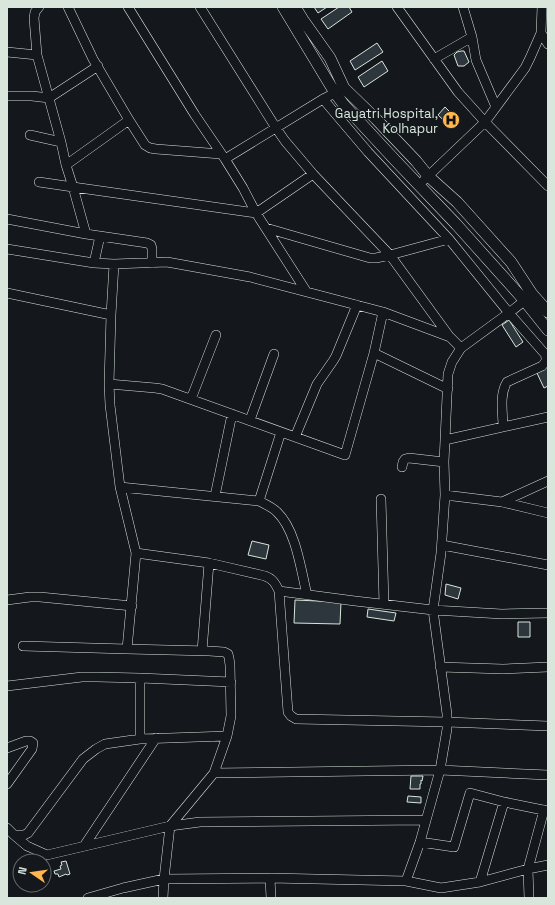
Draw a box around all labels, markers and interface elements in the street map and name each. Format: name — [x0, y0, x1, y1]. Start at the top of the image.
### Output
place label: Gayatri Hospital, Kolhapur — [335, 105, 438, 137]
hospital icon: Gayatri Hospital, Kolhapur — [441, 110, 461, 130]
north arrow — [12, 853, 52, 893]
text: N — [15, 866, 30, 876]

